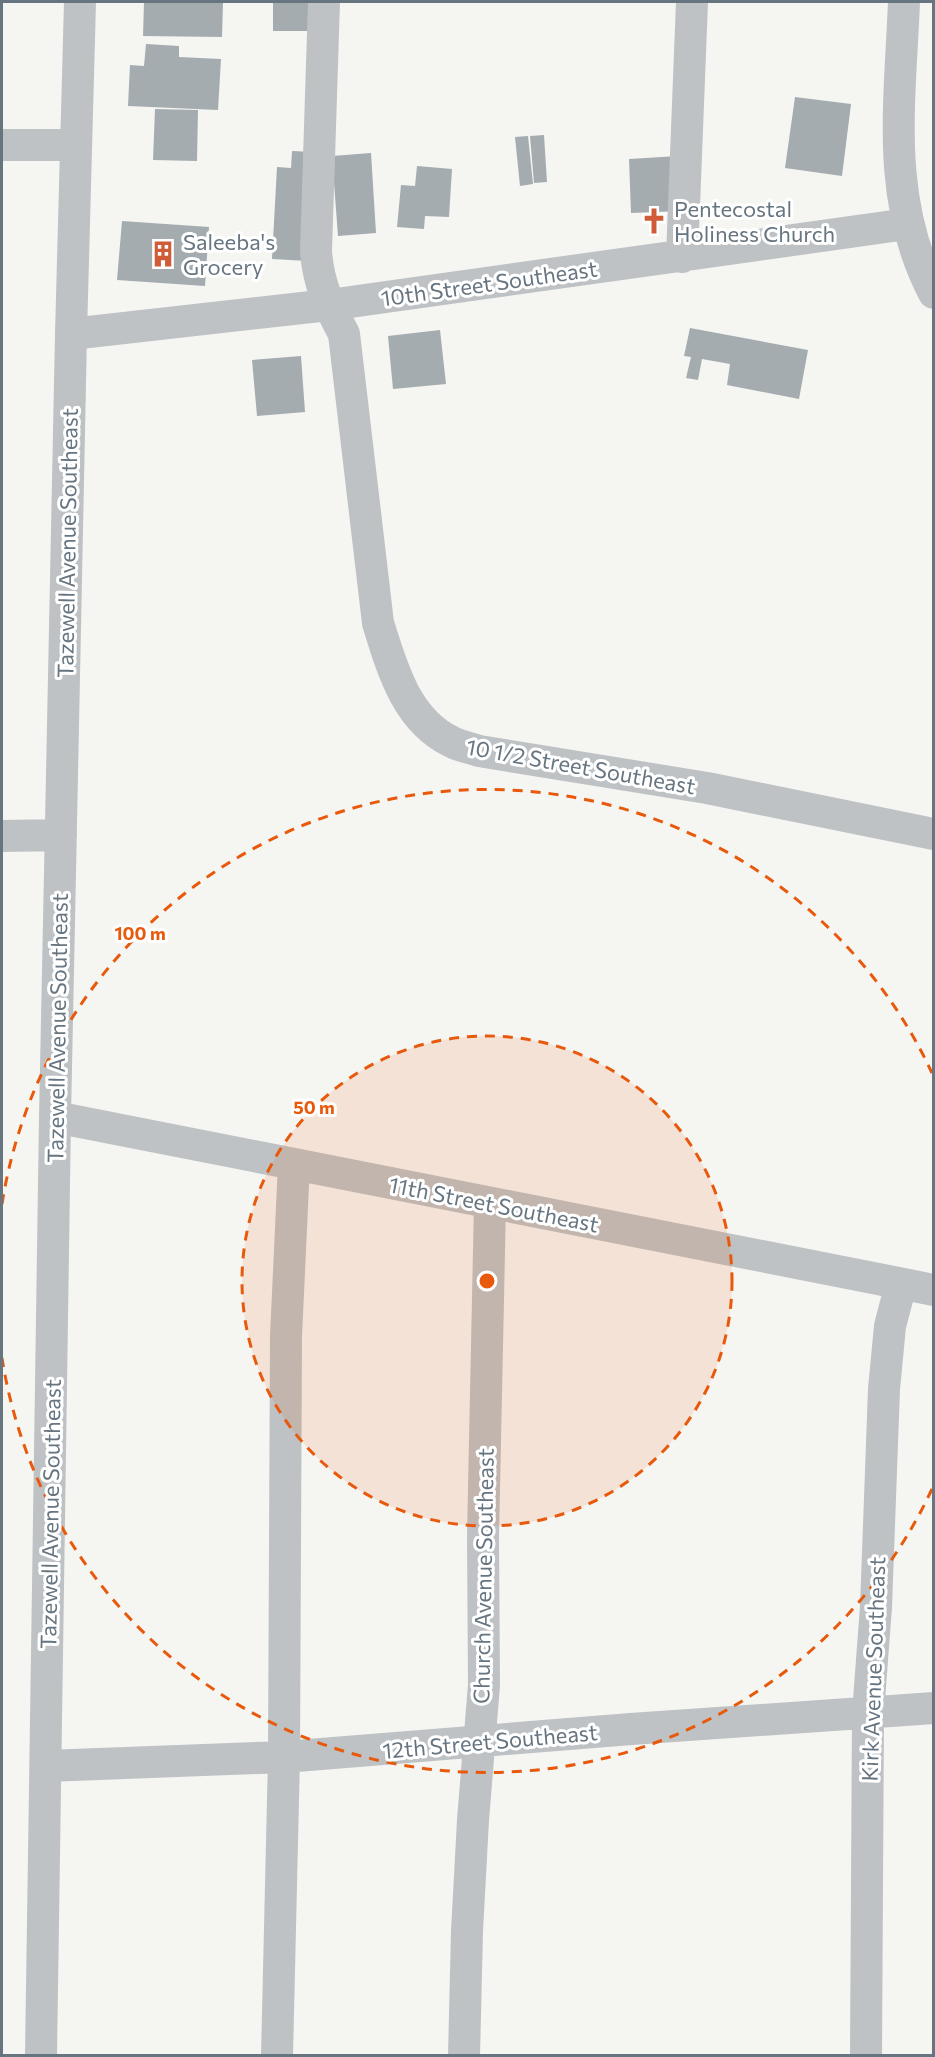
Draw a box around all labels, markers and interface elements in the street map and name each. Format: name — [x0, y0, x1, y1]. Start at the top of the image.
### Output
place label: Pentecostal Holiness Church — [674, 195, 835, 247]
church icon: Pentecostal Holiness Church — [639, 206, 669, 236]
place label: Saleeba's Grocery — [183, 228, 275, 280]
building icon: Saleeba's Grocery — [148, 239, 178, 269]
street label: 10th Street Southeast — [379, 254, 599, 312]
street label: Tazewell Avenue Southeast — [51, 408, 83, 678]
street label: 10 1/2 Street Southeast — [464, 733, 698, 799]
street label: Tazewell Avenue Southeast — [41, 893, 73, 1163]
text: 100 m — [114, 922, 166, 944]
text: 50 m — [293, 1096, 335, 1118]
street label: 11th Street Southeast — [387, 1170, 601, 1238]
centre of rings — [477, 1271, 497, 1291]
street label: Tazewell Avenue Southeast — [34, 1379, 66, 1649]
street label: Church Avenue Southeast — [467, 1448, 499, 1704]
street label: Kirk Avenue Southeast — [856, 1556, 890, 1782]
street label: 12th Street Southeast — [381, 1718, 599, 1764]

